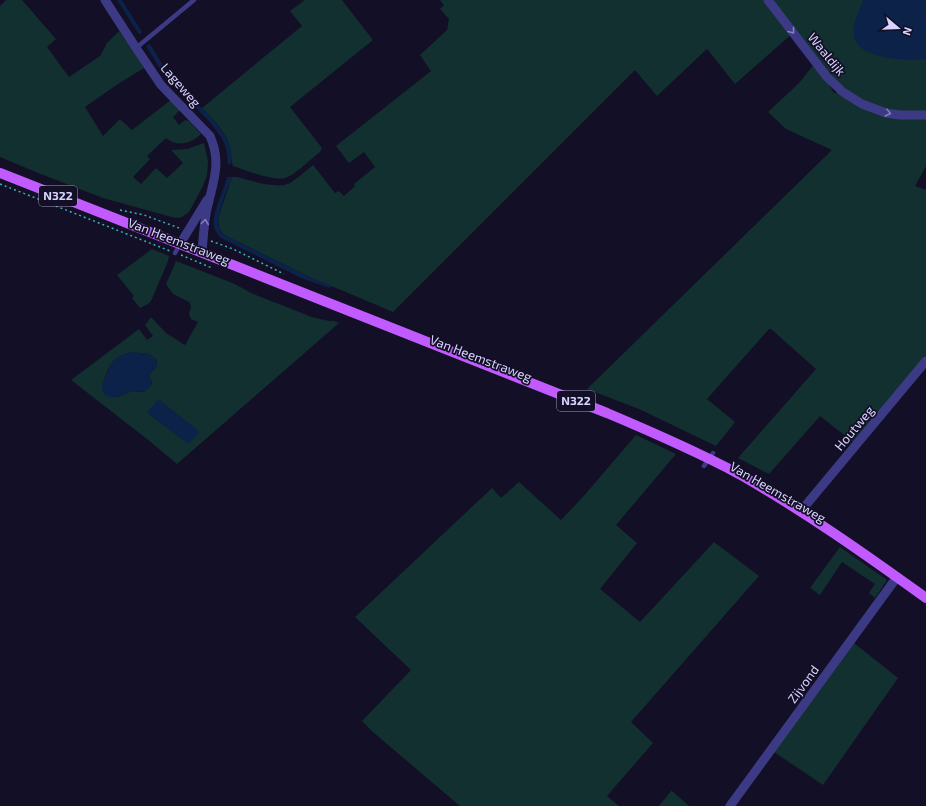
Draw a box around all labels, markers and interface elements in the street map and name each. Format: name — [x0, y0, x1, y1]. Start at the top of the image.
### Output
north arrow — [878, 8, 918, 48]
one-way arrow — [787, 26, 794, 33]
text: N — [900, 26, 915, 37]
street label: Waaldijk — [805, 29, 849, 79]
street label: Lageweg — [158, 60, 204, 110]
one-way arrow — [885, 108, 891, 116]
road number: N322 — [39, 186, 77, 206]
street label: Van Heemstraweg — [126, 214, 232, 268]
one-way arrow — [200, 219, 209, 225]
street label: Van Heemstraweg — [428, 331, 534, 385]
road number: N322 — [557, 391, 595, 411]
street label: Houtweg — [831, 402, 877, 454]
street label: Van Heemstraweg — [727, 458, 829, 526]
street label: Zijvond — [784, 662, 822, 706]

